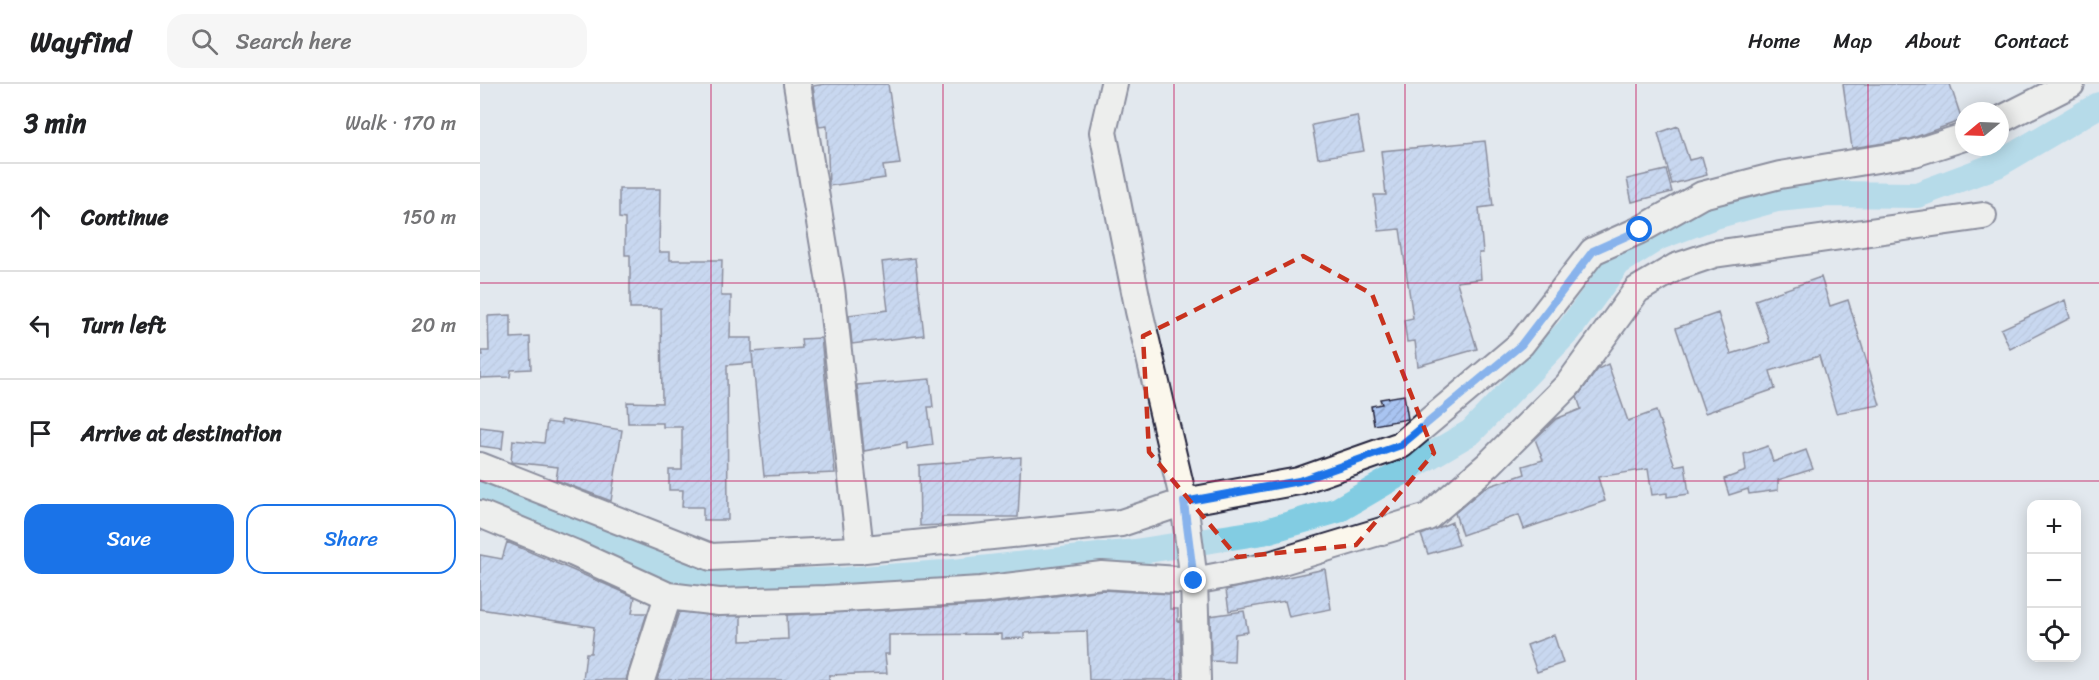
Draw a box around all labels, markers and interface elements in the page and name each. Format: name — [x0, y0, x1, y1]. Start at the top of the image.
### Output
search box — [167, 14, 587, 68]
text: Wayfind — [30, 17, 131, 66]
text: Search here — [236, 22, 352, 61]
text: Home — [1748, 22, 1800, 60]
text: Map — [1833, 22, 1872, 60]
text: About — [1905, 22, 1962, 60]
text: Contact — [1995, 22, 2069, 60]
icon: search — [188, 25, 221, 58]
text: 3 min — [24, 100, 86, 146]
north arrow — [1955, 102, 2009, 156]
text: Walk · 170 m — [345, 106, 456, 141]
text: Continue — [81, 198, 169, 237]
text: 150 m — [402, 200, 456, 235]
icon: ahead — [24, 201, 57, 234]
route start — [1626, 216, 1652, 242]
text: Turn left — [81, 306, 166, 345]
text: 20 m — [411, 308, 456, 343]
icon: left — [24, 309, 57, 342]
text: Arrive at destination — [81, 414, 282, 453]
icon: arrive — [24, 417, 57, 450]
map controls — [2027, 500, 2081, 662]
button: + — [2027, 500, 2081, 554]
button: Save — [24, 504, 234, 574]
button: Share — [246, 504, 456, 574]
button: − — [2027, 554, 2081, 608]
route end — [1180, 567, 1206, 593]
button: locate — [2027, 608, 2081, 662]

